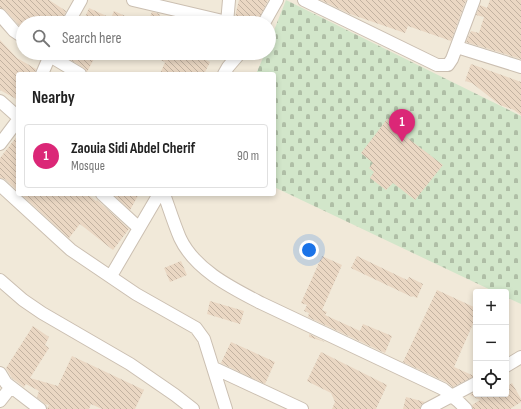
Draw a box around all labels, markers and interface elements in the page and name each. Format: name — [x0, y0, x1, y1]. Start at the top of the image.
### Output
search box — [16, 16, 276, 60]
icon: search — [30, 27, 52, 49]
text: Search here — [62, 29, 122, 48]
text: Nearby — [32, 88, 75, 108]
pin: 1 — [389, 109, 415, 142]
text: Zaouia Sidi Abdel Cherif — [71, 139, 195, 158]
text: 1 — [43, 148, 49, 164]
text: 90 m — [237, 148, 259, 164]
text: Mosque — [71, 158, 105, 174]
your location — [299, 240, 319, 260]
map controls — [473, 289, 509, 397]
button: + — [473, 289, 509, 325]
button: − — [473, 325, 509, 361]
button: locate — [473, 361, 509, 397]

